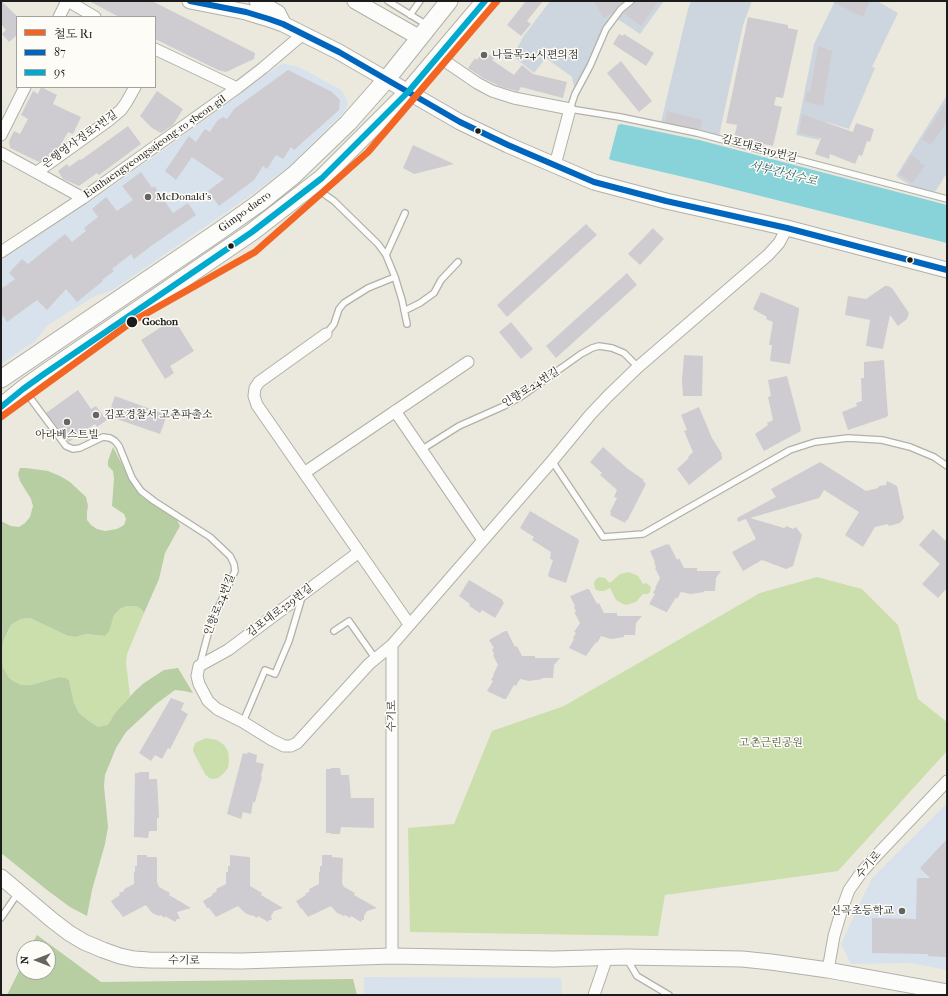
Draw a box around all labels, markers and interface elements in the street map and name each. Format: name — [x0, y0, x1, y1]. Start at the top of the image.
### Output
legend — [16, 16, 156, 88]
text: 철도 R1 — [54, 27, 93, 41]
text: 87 — [54, 45, 66, 59]
place label: 나들목24시편의점 — [492, 48, 579, 62]
marker: 나들목24시편의점 — [479, 50, 489, 60]
text: 95 — [54, 65, 65, 79]
street label: Eunhaengyeongsajeong-ro 5beon-gil — [81, 93, 229, 201]
street label: 은행영사정로5번길 — [40, 108, 120, 172]
unlabelled marker — [473, 126, 483, 136]
street label: 김포대로319번길 — [720, 133, 798, 165]
water label: 서부간선수로 — [748, 159, 818, 189]
street label: Gimpo-daero — [216, 189, 274, 235]
place label: McDonald's — [156, 190, 211, 204]
marker: McDonald's — [143, 192, 153, 202]
unlabelled marker — [226, 241, 236, 251]
unlabelled marker — [905, 255, 915, 265]
marker: Gochon — [125, 315, 139, 329]
place label: Gochon — [142, 315, 178, 329]
street label: 인향로24번길 — [500, 365, 562, 411]
place label: 김포경찰서 고촌파출소 — [104, 408, 213, 422]
marker: 김포경찰서 고촌파출소 — [91, 410, 101, 420]
marker: 아라베스트빌 — [62, 417, 72, 427]
place label: 아라베스트빌 — [35, 428, 99, 442]
street label: 인향로24번길 — [202, 572, 238, 638]
street label: 김포대로329번길 — [244, 582, 316, 640]
street label: 수기로 — [385, 700, 399, 732]
park label: 고촌근린공원 — [739, 736, 803, 750]
street label: 수기로 — [854, 849, 884, 881]
place label: 신곡초등학교 — [830, 904, 894, 918]
marker: 신곡초등학교 — [897, 906, 907, 916]
north arrow — [16, 940, 56, 980]
street label: 수기로 — [168, 954, 200, 968]
text: N — [18, 956, 31, 964]

